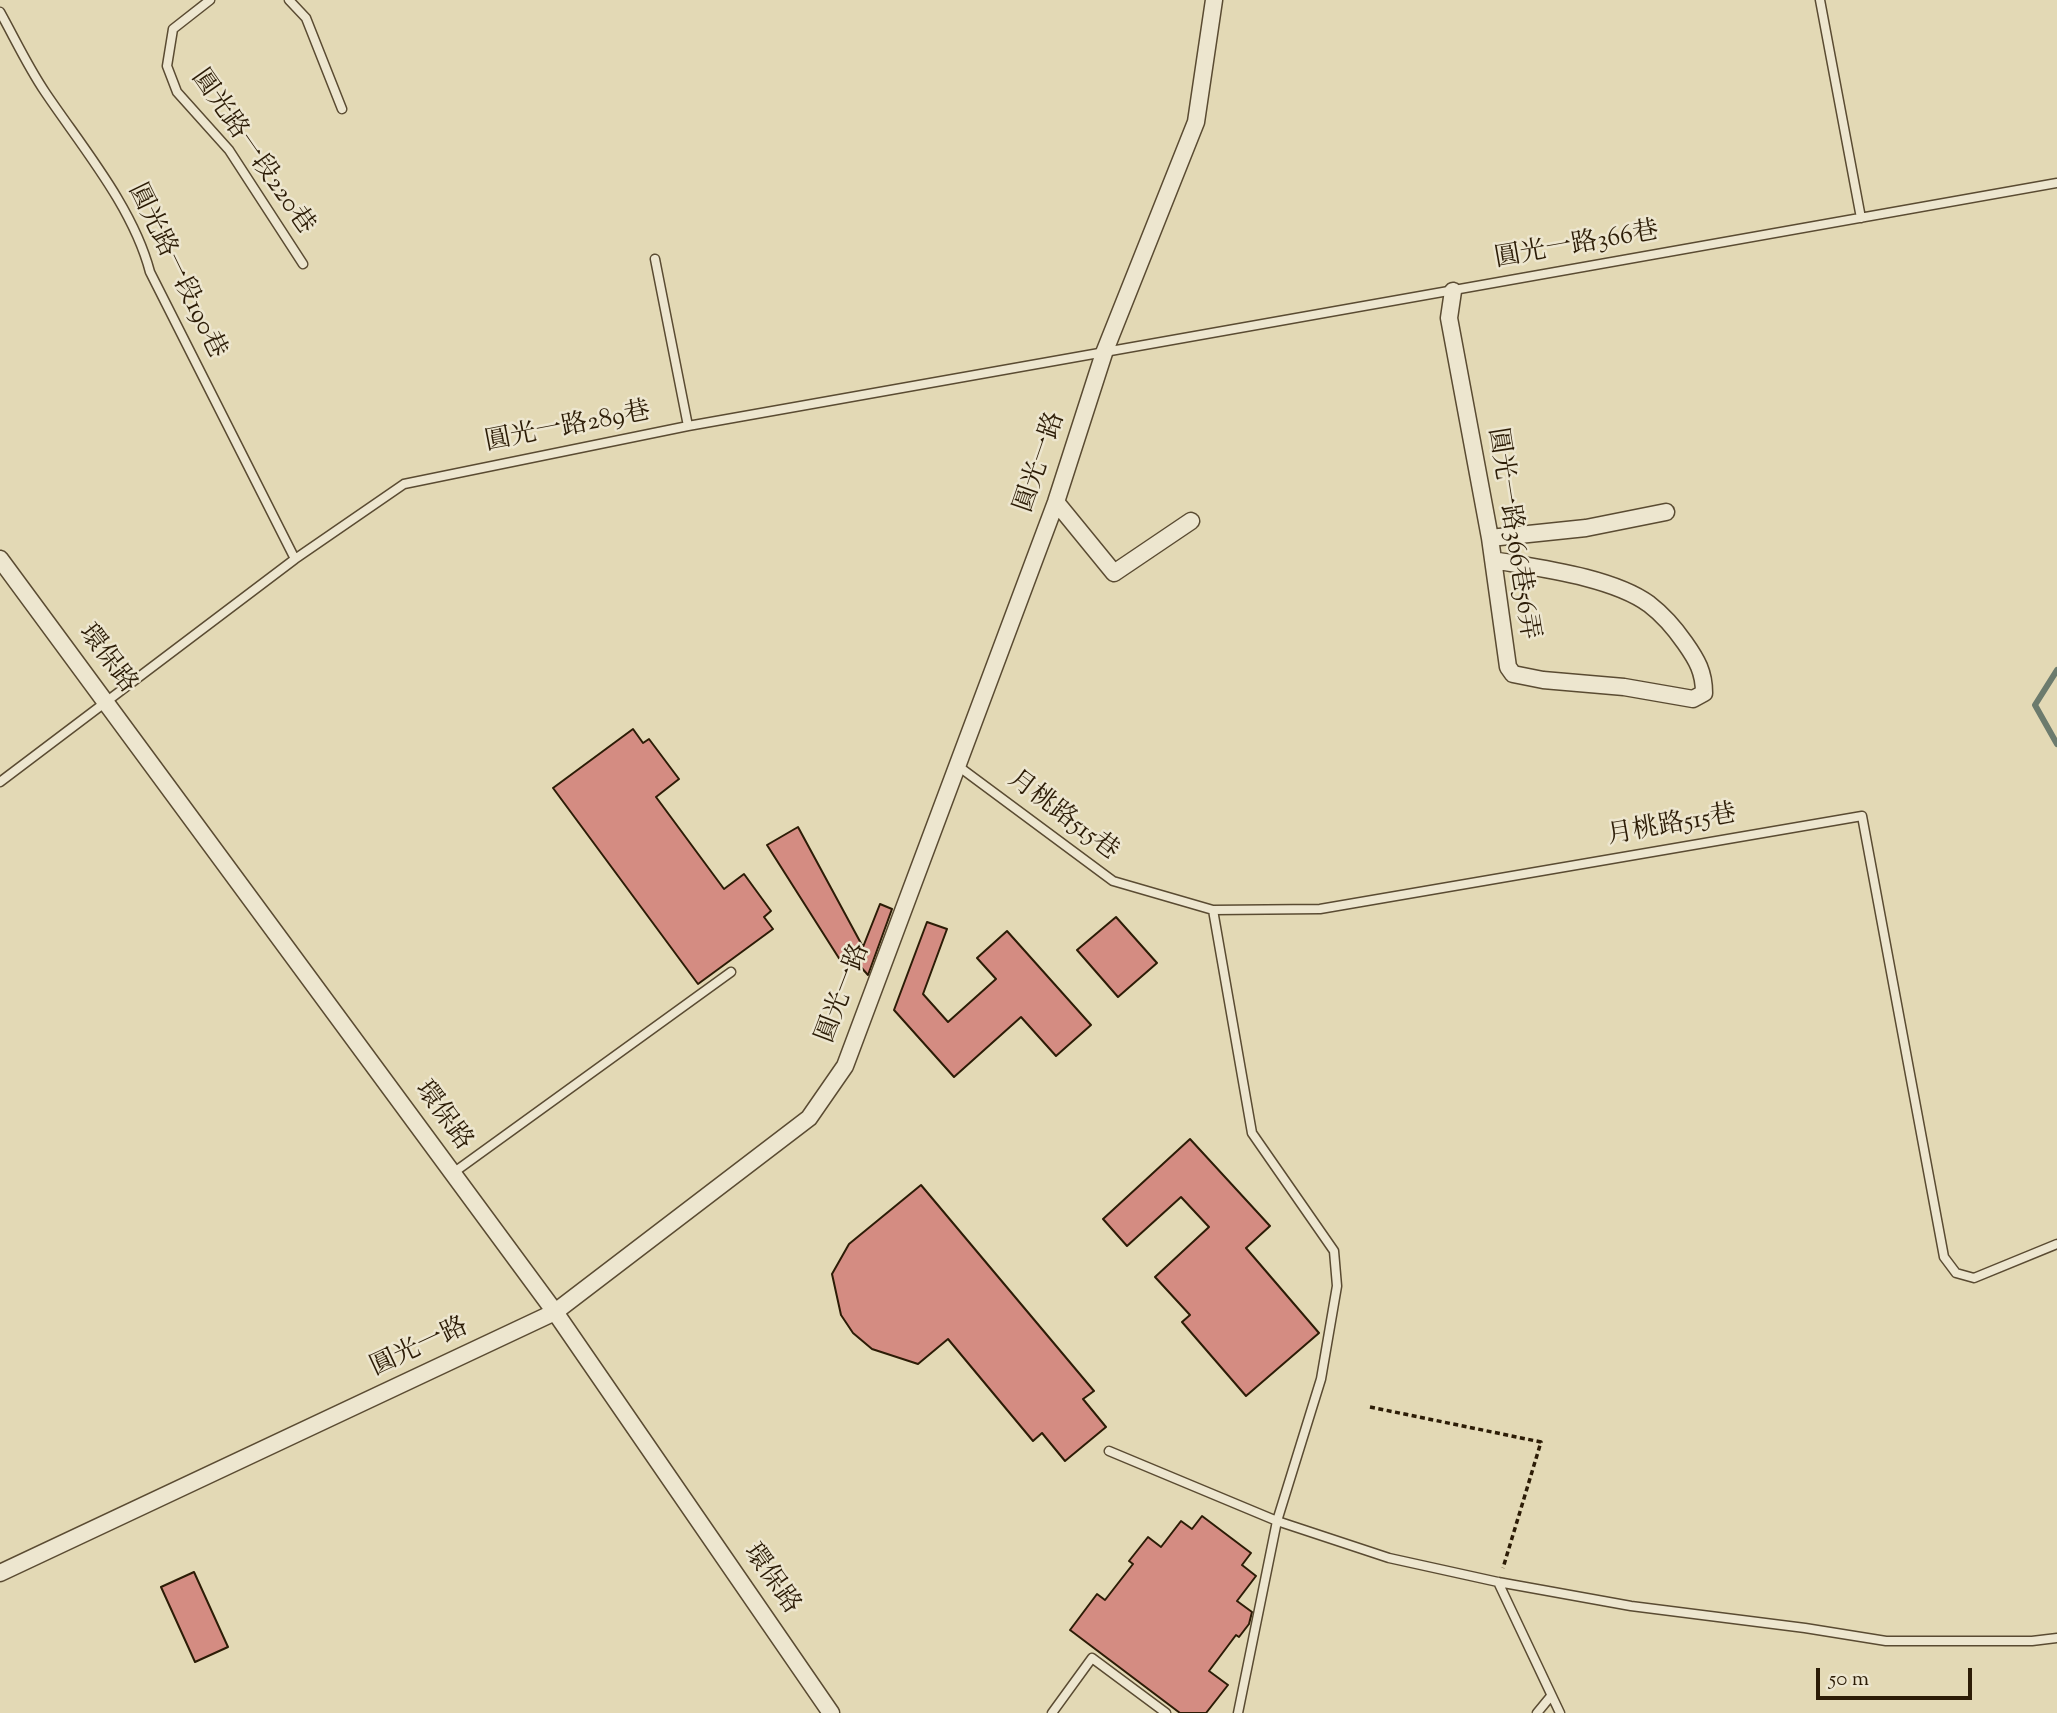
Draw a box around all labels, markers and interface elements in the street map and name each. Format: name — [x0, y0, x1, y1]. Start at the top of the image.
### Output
street label: 圓光路一段220巷 — [183, 65, 319, 241]
street label: 圓光路一段190巷 — [119, 179, 231, 365]
street label: 圓光一路366巷 — [1492, 217, 1662, 277]
street label: 圓光一路289巷 — [483, 398, 653, 460]
street label: 圓光一路 — [1010, 409, 1074, 517]
street label: 圓光一路366巷56弄 — [1479, 426, 1543, 642]
street label: 環保路 — [70, 619, 142, 701]
street label: 月桃路515巷 — [1000, 765, 1124, 869]
street label: 月桃路515巷 — [1605, 800, 1739, 854]
street label: 圓光一路 — [812, 940, 878, 1048]
street label: 環保路 — [406, 1076, 478, 1158]
street label: 圓光一路 — [366, 1313, 474, 1385]
street label: 環保路 — [735, 1539, 805, 1621]
scale bar — [1819, 1654, 1975, 1698]
text: 50 m — [1829, 1665, 1869, 1695]

